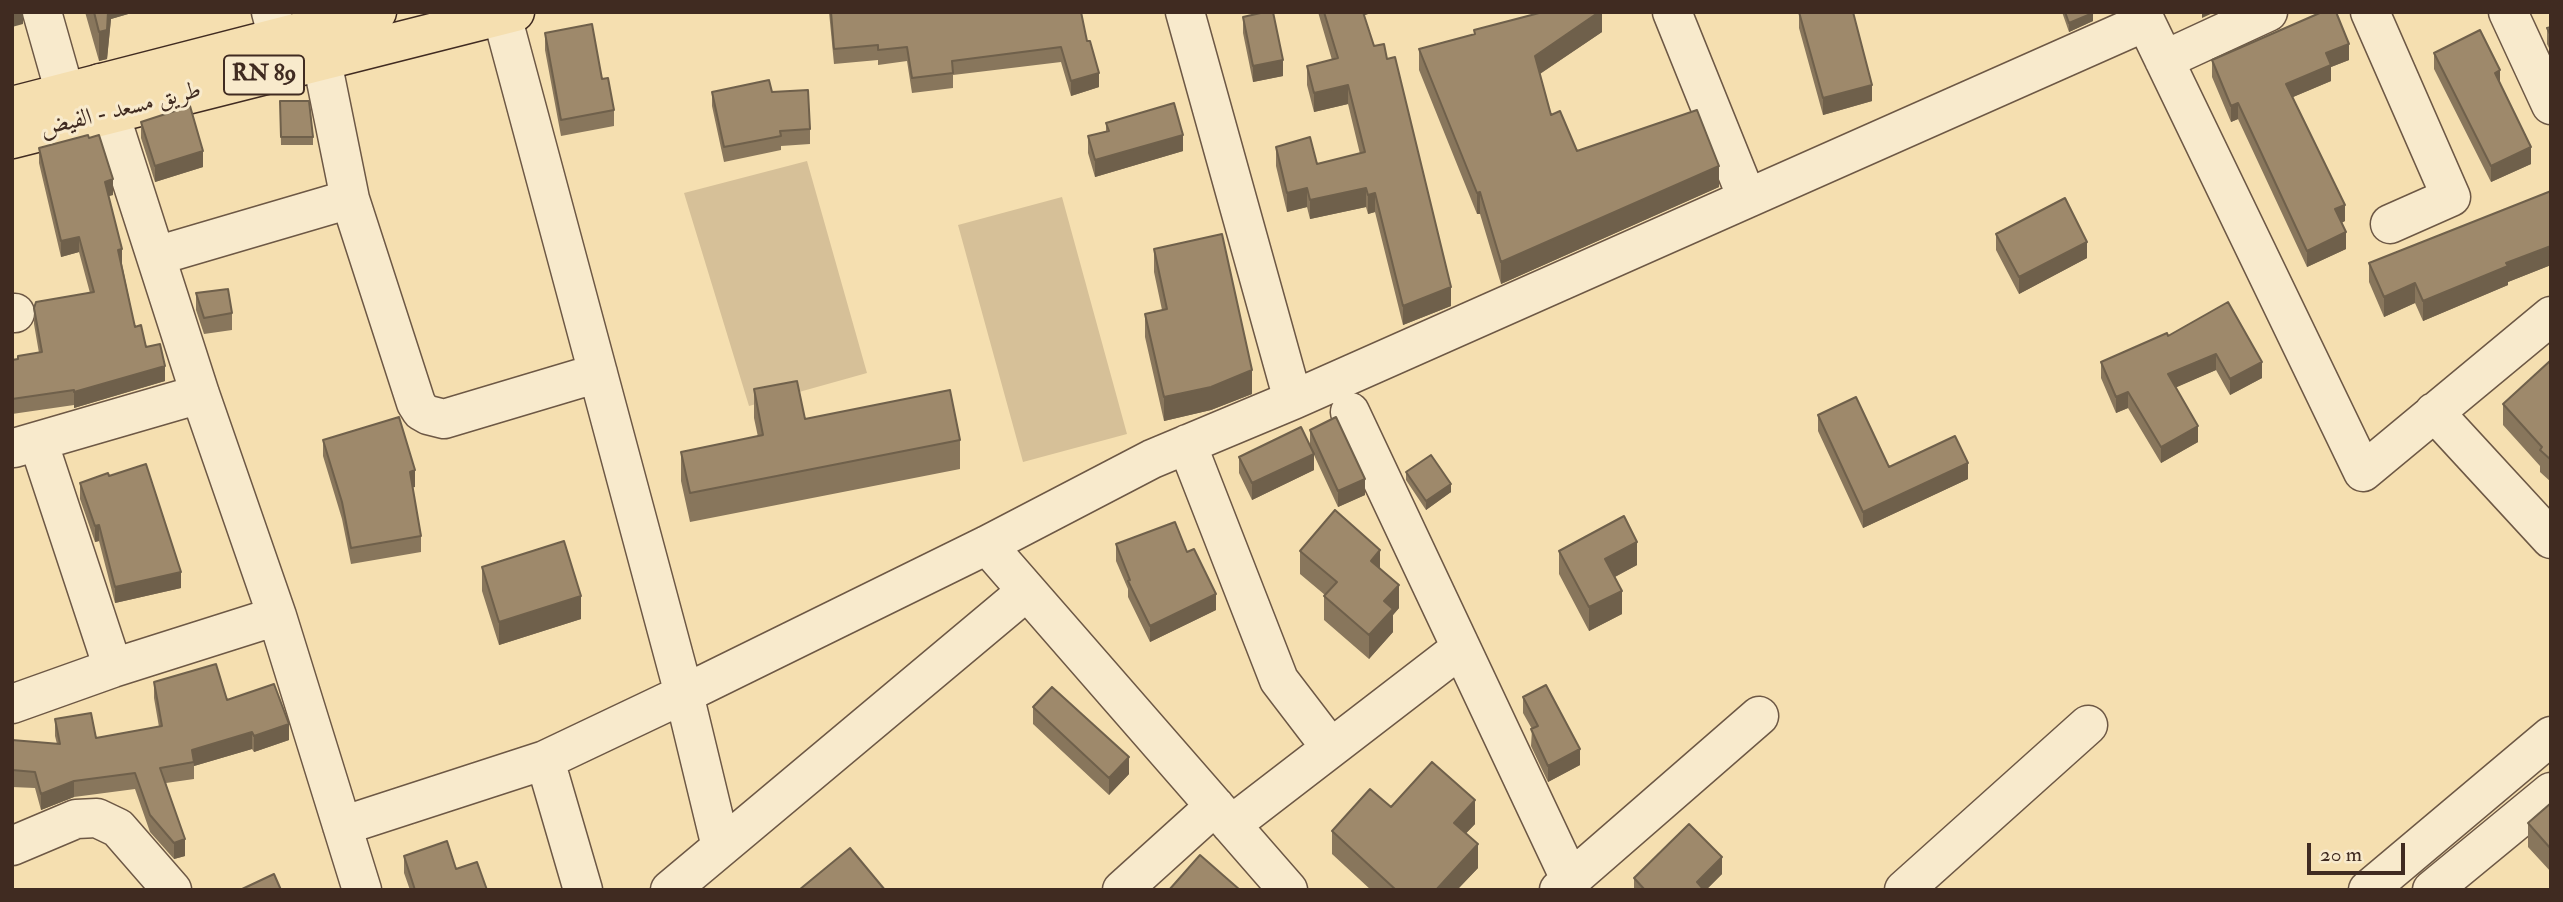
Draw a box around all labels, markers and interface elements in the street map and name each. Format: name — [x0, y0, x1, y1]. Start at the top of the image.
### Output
road number: RN 89 — [224, 55, 304, 94]
street label: طريق مسعد - الفيض — [37, 77, 205, 145]
scale bar — [2311, 828, 2409, 872]
text: 20 m — [2320, 841, 2362, 868]

